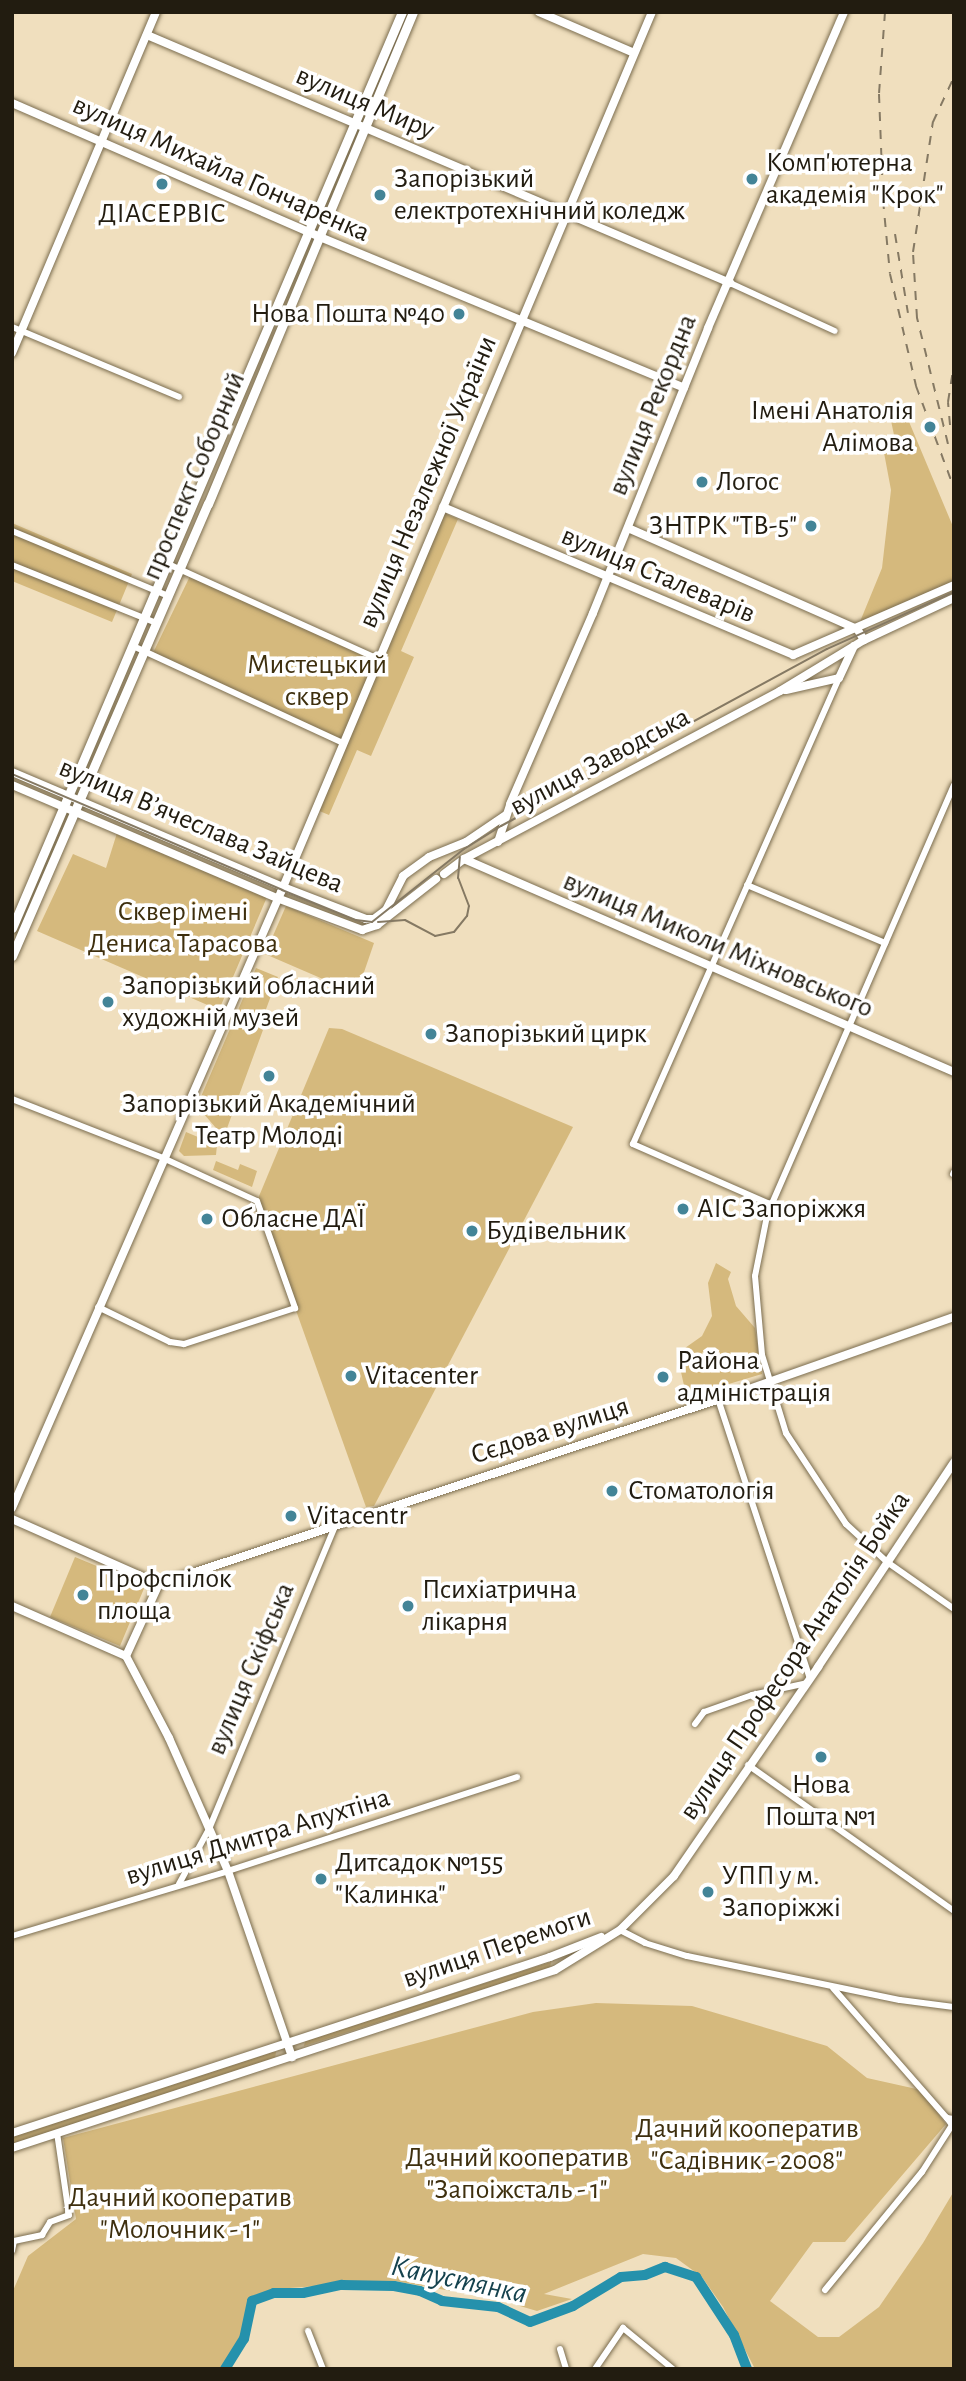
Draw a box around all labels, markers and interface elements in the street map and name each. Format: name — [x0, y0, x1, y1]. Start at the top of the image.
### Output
street label: вулиця Миру — [291, 59, 439, 147]
street label: вулиця Михайла Гончаренка — [67, 88, 375, 250]
place label: Комп'ютерна академія "Крок" — [766, 146, 944, 212]
place label: Запорізький електротехнічний коледж — [394, 162, 685, 228]
marker: Комп'ютерна академія "Крок" — [744, 171, 760, 187]
marker: ДІАСЕРВІС — [152, 174, 172, 194]
marker: Запорізький електротехнічний коледж — [372, 187, 388, 203]
place label: ДІАСЕРВІС — [98, 197, 226, 231]
place label: Нова Пошта №40 — [251, 297, 445, 331]
marker: Нова Пошта №40 — [451, 306, 467, 322]
street label: вулиця Рекордна — [601, 310, 705, 500]
street label: вулиця Незалежної України — [351, 331, 505, 633]
street label: проспект Соборний — [135, 367, 253, 585]
place label: Імені Анатолія Алімова — [751, 394, 914, 460]
marker: Імені Анатолія Алімова — [920, 417, 940, 437]
place label: Логос — [716, 465, 779, 499]
marker: Логос — [694, 474, 710, 490]
place label: ЗНТРК "ТВ-5" — [649, 509, 797, 543]
marker: ЗНТРК "ТВ-5" — [803, 518, 819, 534]
street label: вулиця Сталеварів — [556, 519, 760, 631]
park label: Мистецький сквер — [247, 648, 387, 714]
street label: вулиця Заводська — [504, 700, 696, 824]
street label: вулиця Вʼячеслава Зайцева — [54, 751, 348, 901]
street label: вулиця Миколи Міхновського — [558, 864, 878, 1026]
park label: Сквер імені Дениса Тарасова — [88, 895, 278, 961]
place label: Запорізький обласний художній музей — [122, 969, 375, 1035]
marker: Запорізький обласний художній музей — [100, 994, 116, 1010]
place label: Запорізький цирк — [445, 1017, 647, 1051]
marker: Запорізький цирк — [423, 1026, 439, 1042]
marker: Запорізький Академічний Театр Молоді — [261, 1068, 277, 1084]
place label: Запорізький Академічний Театр Молоді — [122, 1087, 416, 1153]
place label: АІС Запоріжжя — [697, 1192, 866, 1226]
marker: АІС Запоріжжя — [675, 1201, 691, 1217]
place label: Обласне ДАЇ — [221, 1202, 365, 1236]
marker: Обласне ДАЇ — [199, 1211, 215, 1227]
place label: Будівельник — [486, 1214, 626, 1248]
marker: Будівельник — [464, 1223, 480, 1239]
place label: Района адміністрація — [677, 1344, 831, 1410]
place label: Vitacenter — [365, 1359, 478, 1393]
marker: Vitacenter — [343, 1368, 359, 1384]
marker: Района адміністрація — [655, 1369, 671, 1385]
street label: Сєдова вулиця — [467, 1390, 633, 1472]
place label: Стоматологія — [628, 1474, 775, 1508]
marker: Стоматологія — [602, 1481, 622, 1501]
street label: вулиця Професора Анатолія Бойка — [672, 1485, 918, 1827]
place label: Vitacentr — [307, 1499, 408, 1533]
marker: Vitacentr — [281, 1506, 301, 1526]
place label: Профспілок площа — [97, 1562, 232, 1628]
place label: Психіатрична лікарня — [422, 1573, 577, 1639]
street label: вулиця Скіфська — [200, 1578, 302, 1760]
marker: Профспілок площа — [75, 1587, 91, 1603]
marker: Психіатрична лікарня — [400, 1598, 416, 1614]
marker: Нова Пошта №1 — [813, 1749, 829, 1765]
place label: Нова Пошта №1 — [765, 1768, 877, 1834]
street label: вулиця Дмитра Апухтіна — [122, 1781, 394, 1893]
place label: Дитсадок №155 "Калинка" — [335, 1846, 503, 1912]
place label: УПП у м. Запоріжжі — [722, 1859, 841, 1925]
marker: Дитсадок №155 "Калинка" — [313, 1871, 329, 1887]
marker: УПП у м. Запоріжжі — [700, 1884, 716, 1900]
street label: вулиця Перемоги — [398, 1900, 596, 1996]
park label: Дачний кооператив "Садівник - 2008" — [635, 2112, 859, 2178]
park label: Дачний кооператив "Запоіжсталь - 1" — [405, 2141, 629, 2207]
park label: Дачний кооператив "Молочник - 1" — [68, 2181, 292, 2247]
water label: Капустянка — [388, 2248, 530, 2312]

